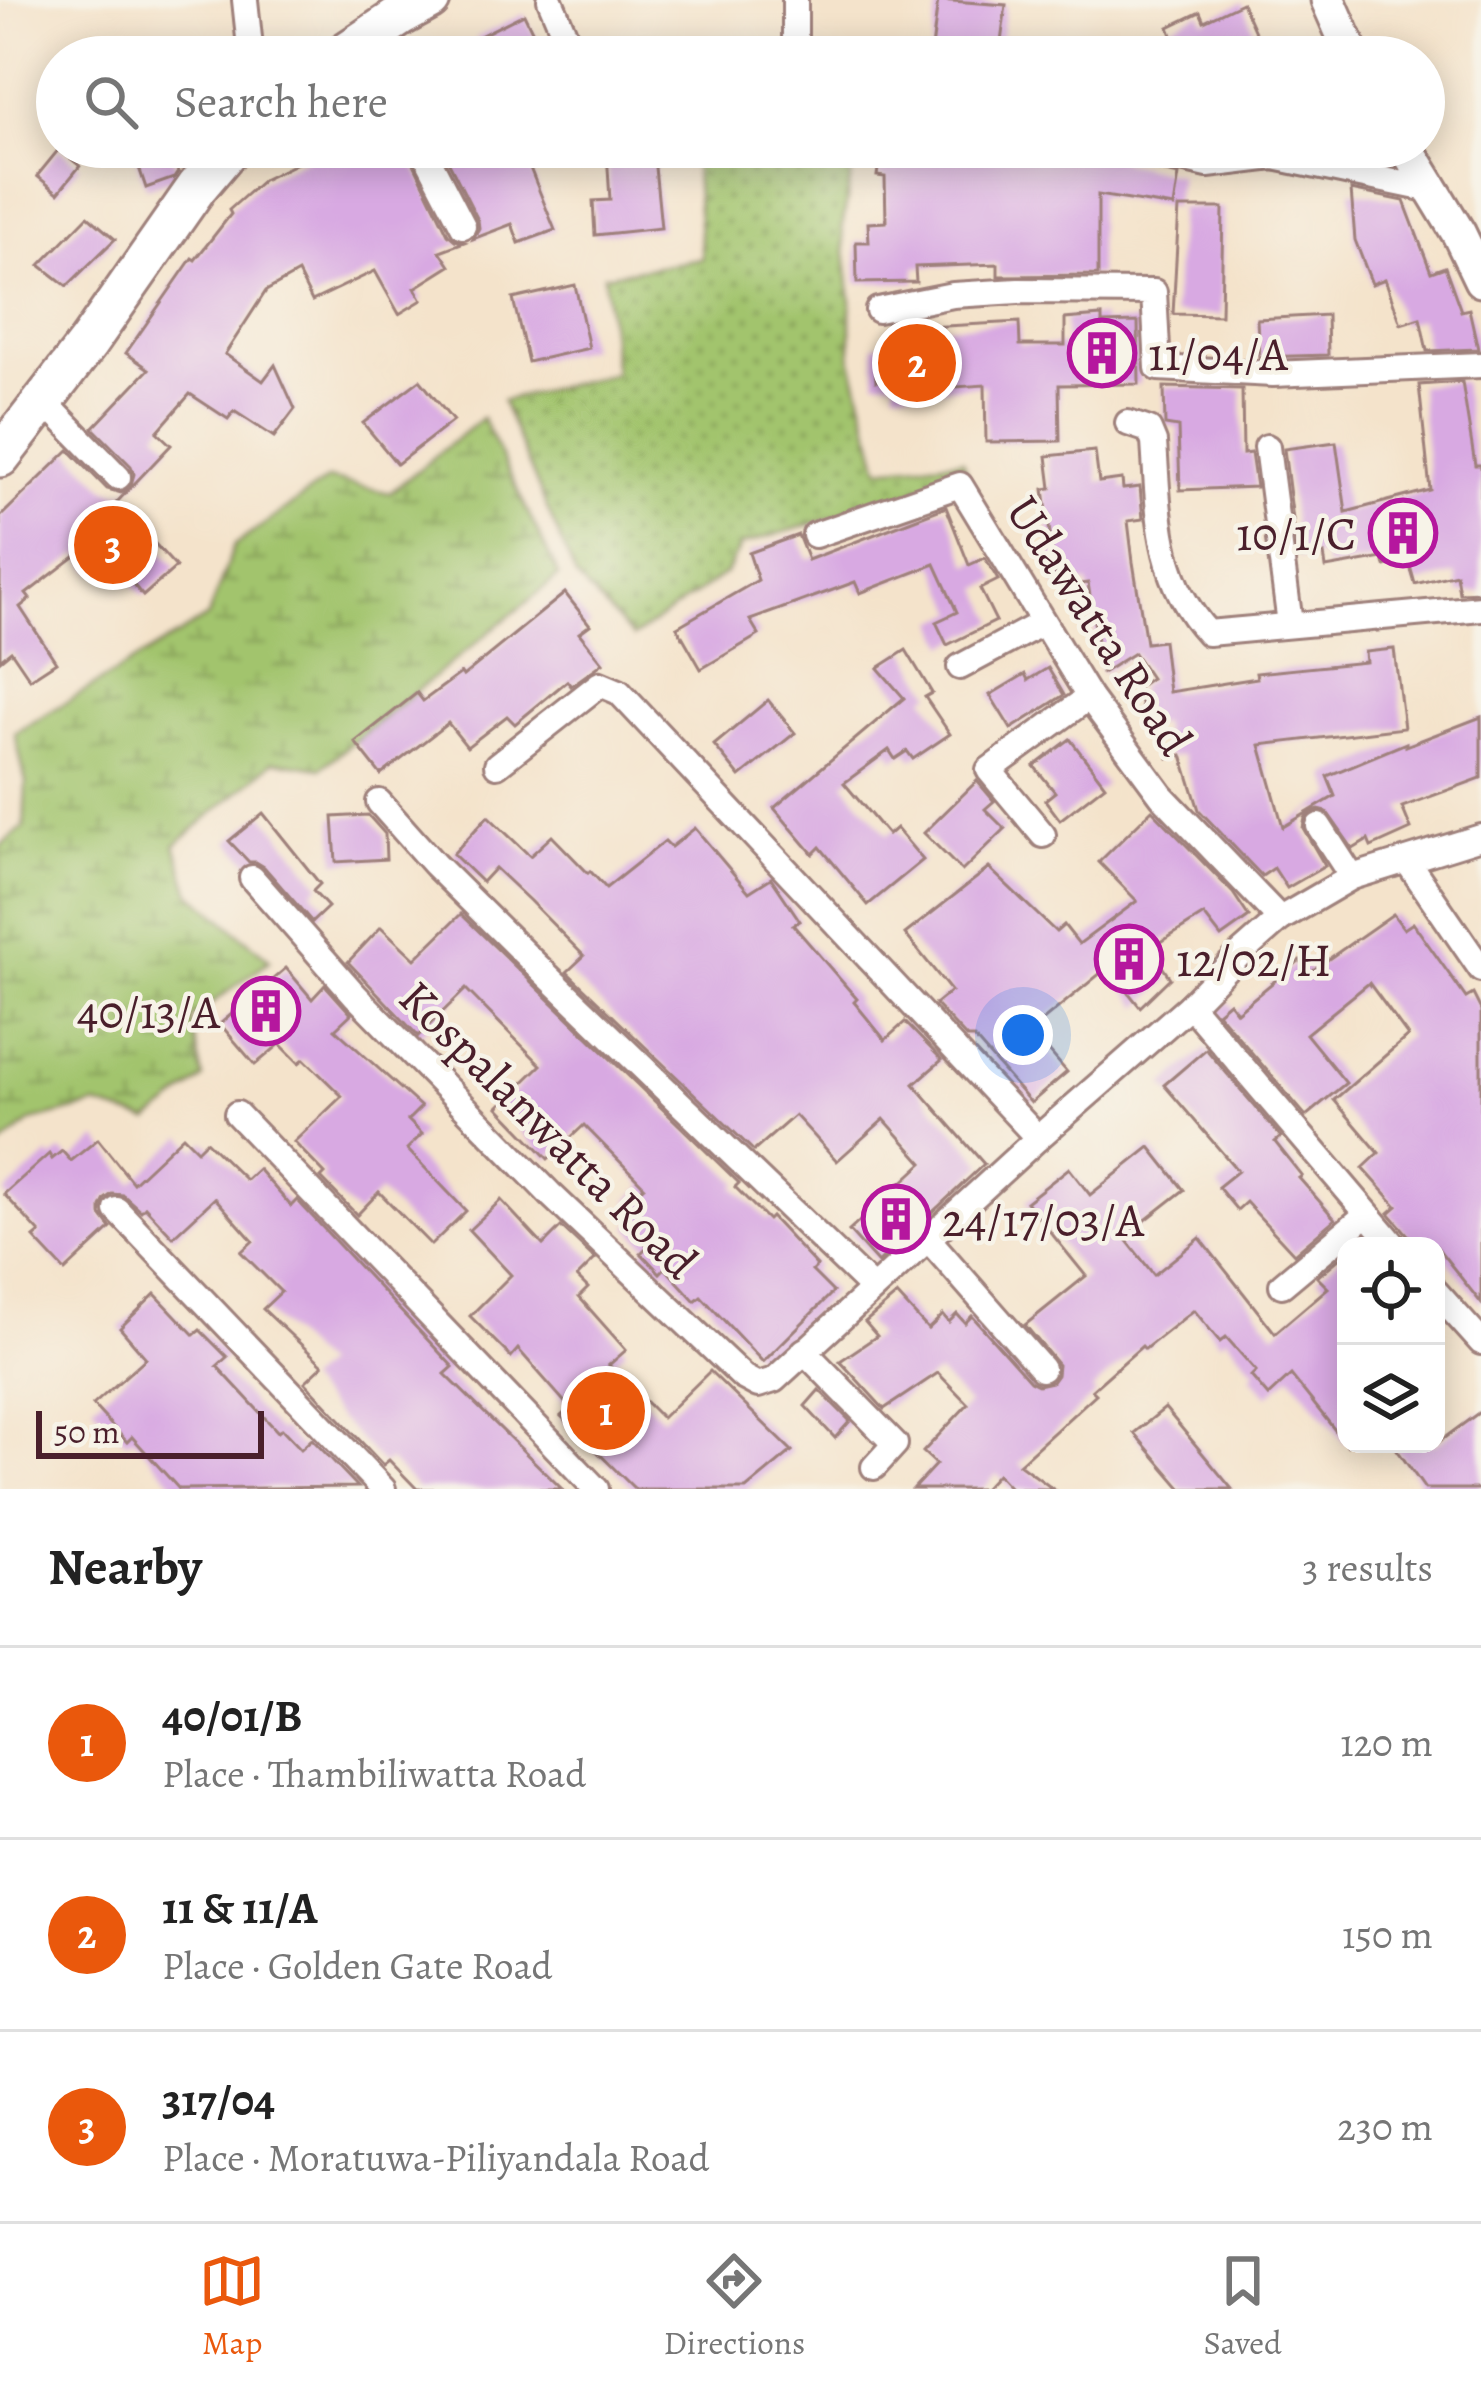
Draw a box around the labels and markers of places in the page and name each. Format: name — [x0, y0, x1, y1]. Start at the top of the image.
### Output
pin: 2 — [878, 318, 956, 408]
building icon: 11/04/A — [1067, 318, 1137, 388]
place label: 11/04/A — [1148, 321, 1289, 387]
building icon: 10/1/C — [1368, 498, 1438, 568]
pin: 3 — [74, 500, 152, 590]
place label: 10/1/C — [1236, 501, 1356, 567]
building icon: 12/02/H — [1094, 924, 1164, 994]
place label: 12/02/H — [1176, 927, 1331, 993]
building icon: 40/13/A — [231, 976, 301, 1046]
place label: 40/13/A — [77, 979, 221, 1045]
building icon: 24/17/03/A — [861, 1184, 931, 1254]
place label: 24/17/03/A — [942, 1187, 1145, 1253]
pin: 1 — [567, 1366, 645, 1456]

